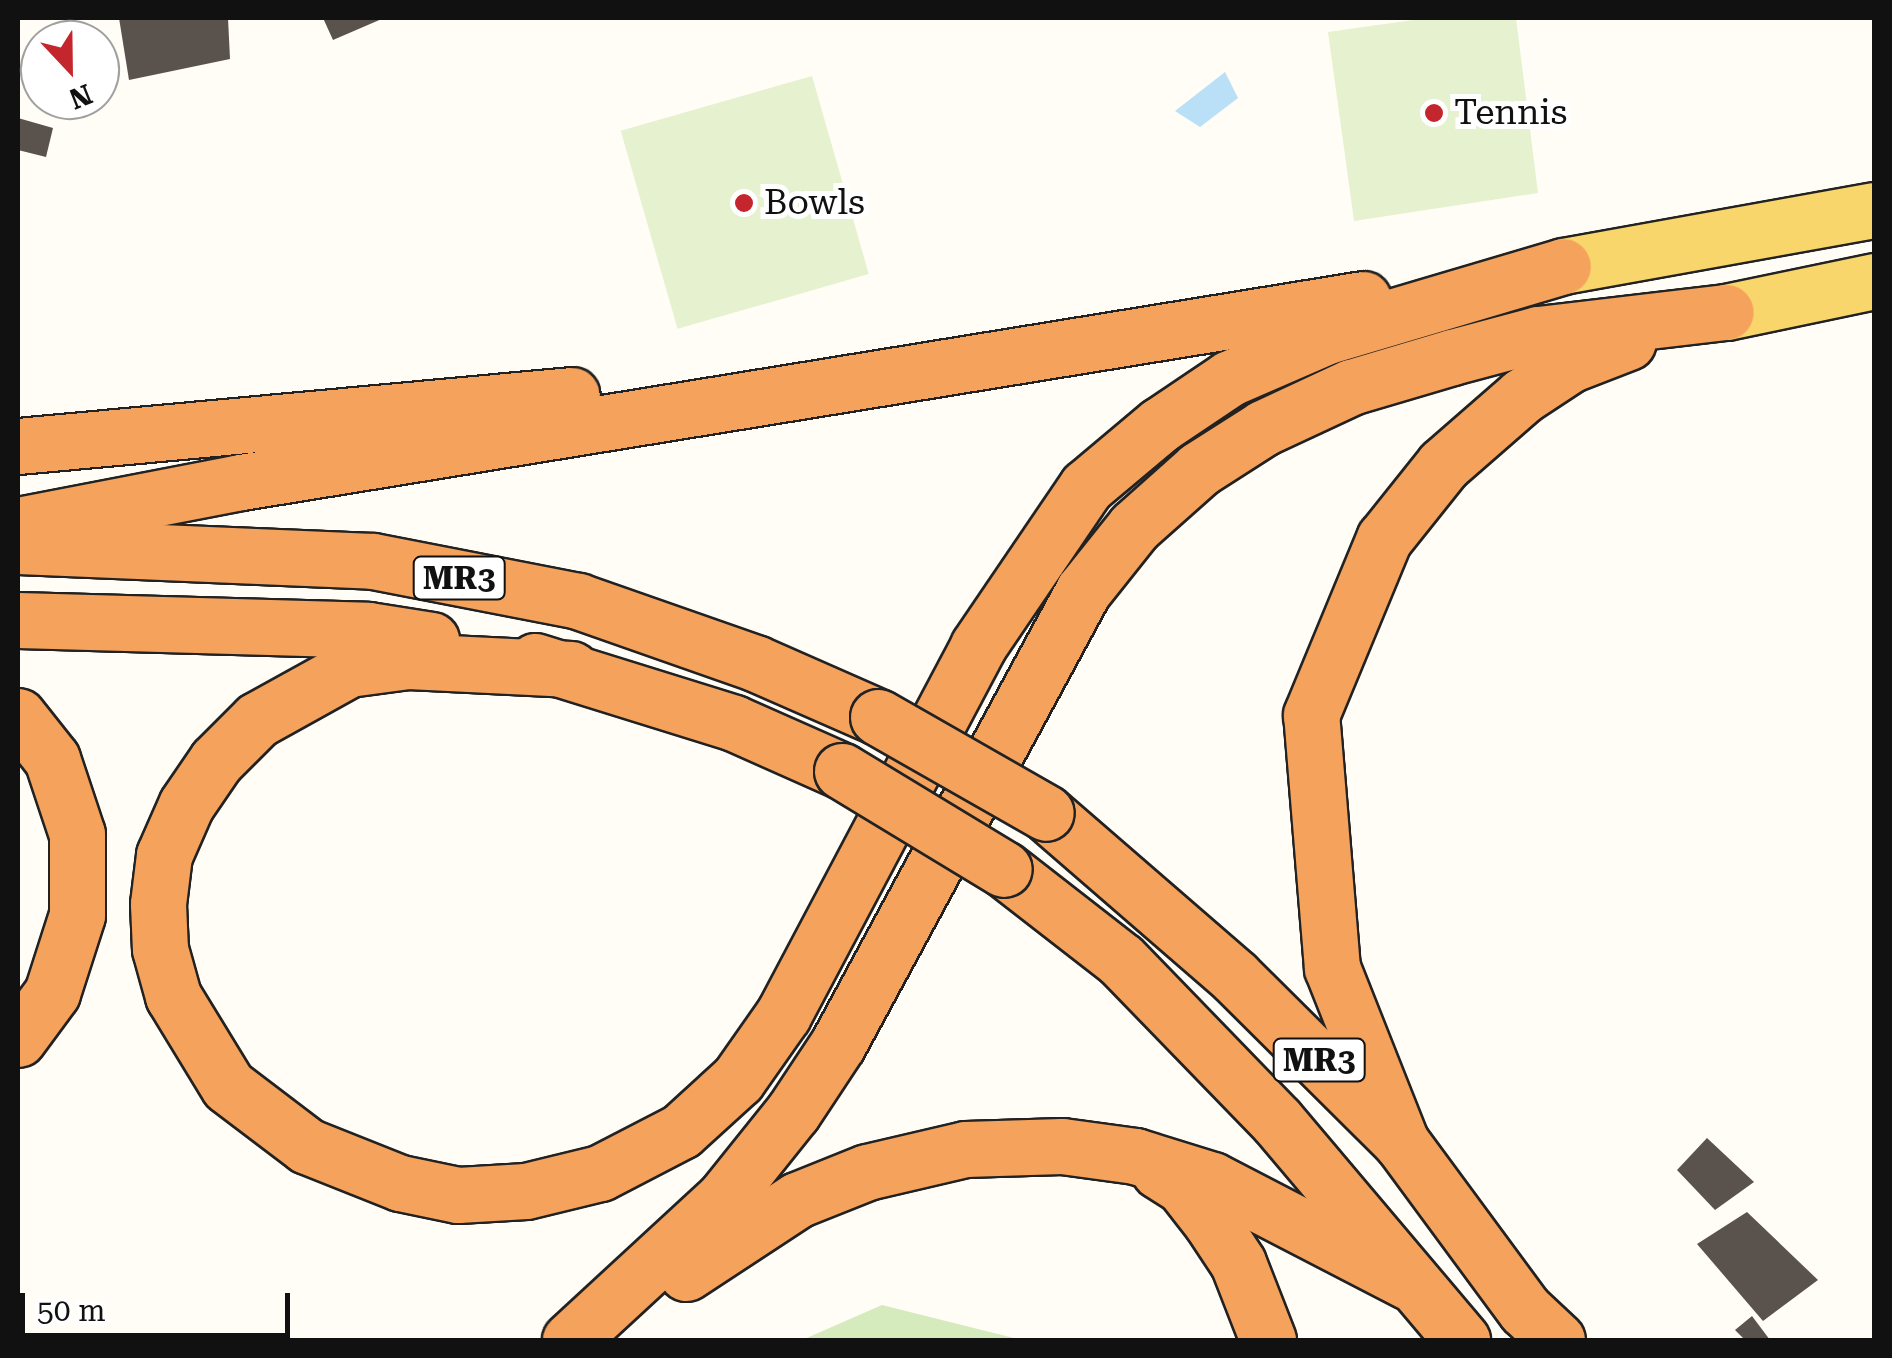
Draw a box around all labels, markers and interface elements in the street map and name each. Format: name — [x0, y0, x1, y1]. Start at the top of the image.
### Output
north arrow — [20, 20, 120, 120]
text: N — [64, 77, 97, 116]
place label: Tennis — [1454, 92, 1567, 134]
marker: Tennis — [1423, 102, 1445, 124]
place label: Bowls — [764, 182, 865, 224]
marker: Bowls — [733, 192, 755, 214]
road number: MR3 — [412, 551, 506, 605]
road number: MR3 — [1272, 1033, 1366, 1087]
scale bar — [25, 1273, 295, 1335]
text: 50 m — [37, 1293, 106, 1328]

